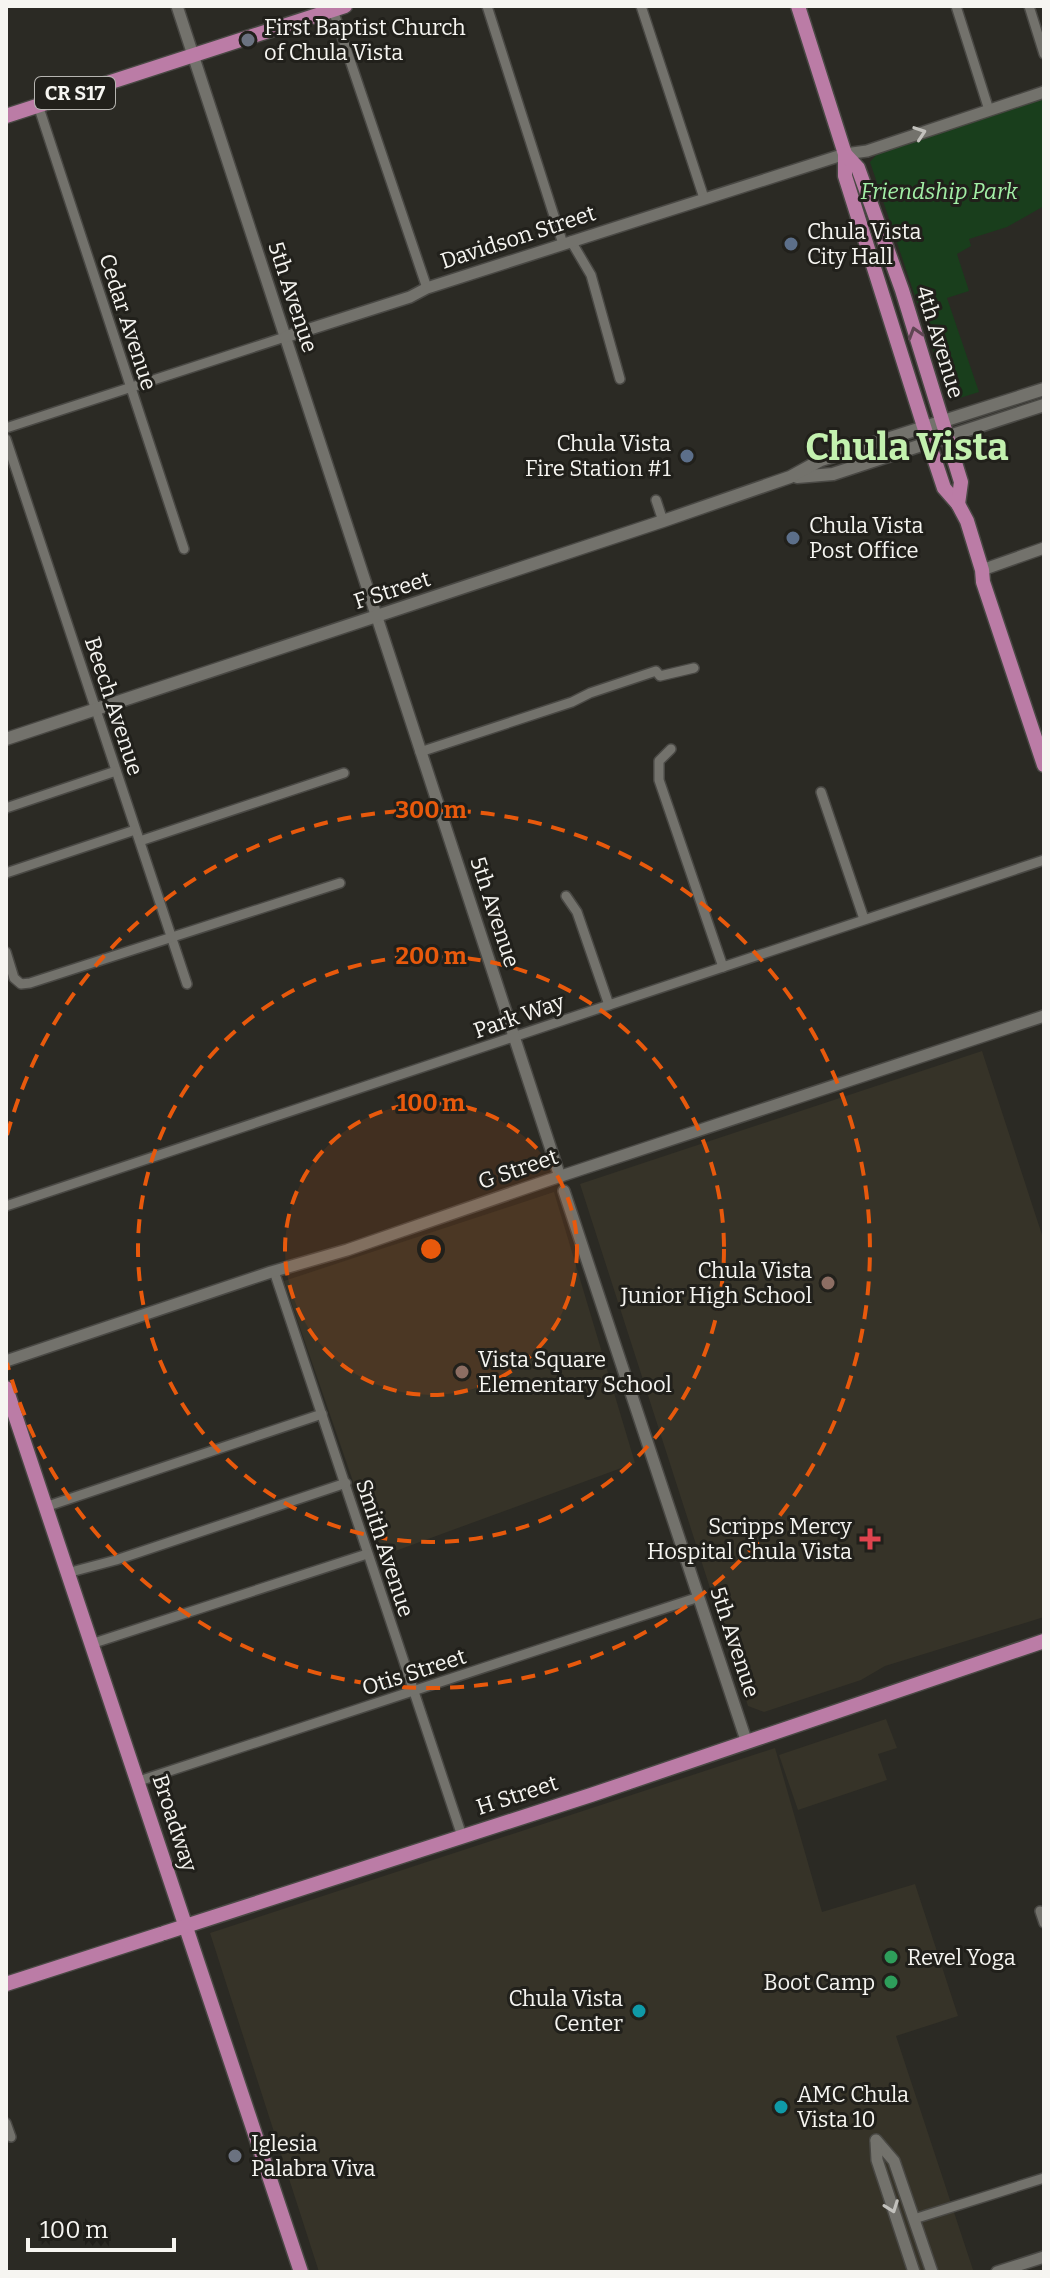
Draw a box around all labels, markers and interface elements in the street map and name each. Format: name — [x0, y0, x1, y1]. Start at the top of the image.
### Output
place label: First Baptist Church of Chula Vista — [264, 14, 466, 66]
marker: First Baptist Church of Chula Vista — [239, 31, 257, 49]
road number: CR S17 — [35, 77, 115, 109]
one-way arrow — [912, 126, 926, 142]
park label: Friendship Park — [860, 178, 1019, 205]
street label: Davidson Street — [437, 199, 599, 275]
place label: Chula Vista City Hall — [807, 218, 921, 270]
marker: Chula Vista City Hall — [782, 235, 800, 253]
street label: 5th Avenue — [262, 238, 324, 356]
street label: Cedar Avenue — [93, 250, 163, 394]
street label: 4th Avenue — [910, 283, 970, 401]
one-way arrow — [908, 327, 924, 341]
district label: Chula Vista — [805, 424, 1009, 470]
place label: Chula Vista Fire Station #1 — [525, 430, 671, 482]
marker: Chula Vista Fire Station #1 — [678, 447, 696, 465]
place label: Chula Vista Post Office — [809, 512, 923, 564]
marker: Chula Vista Post Office — [784, 529, 802, 547]
street label: F Street — [350, 565, 434, 615]
street label: Beech Avenue — [79, 633, 149, 779]
text: 300 m — [395, 796, 467, 824]
street label: 5th Avenue — [464, 853, 526, 971]
text: 200 m — [395, 942, 467, 970]
street label: Park Way — [470, 988, 568, 1044]
text: 100 m — [397, 1089, 465, 1117]
street label: G Street — [474, 1143, 562, 1195]
centre of rings — [417, 1235, 445, 1263]
place label: Chula Vista Junior High School — [620, 1257, 812, 1309]
marker: Chula Vista Junior High School — [819, 1274, 837, 1292]
place label: Vista Square Elementary School — [478, 1346, 672, 1398]
marker: Vista Square Elementary School — [453, 1363, 471, 1381]
street label: Smith Avenue — [350, 1476, 420, 1620]
place label: Scripps Mercy Hospital Chula Vista — [647, 1513, 852, 1565]
marker: Scripps Mercy Hospital Chula Vista — [859, 1528, 881, 1550]
street label: 5th Avenue — [704, 1583, 766, 1701]
street label: Otis Street — [359, 1642, 469, 1701]
street label: H Street — [473, 1769, 561, 1821]
street label: Broadway — [147, 1771, 203, 1875]
place label: Revel Yoga — [907, 1944, 1016, 1971]
marker: Revel Yoga — [882, 1948, 900, 1966]
place label: Boot Camp — [764, 1969, 875, 1996]
marker: Boot Camp — [882, 1973, 900, 1991]
place label: Chula Vista Center — [509, 1985, 623, 2037]
marker: Chula Vista Center — [630, 2002, 648, 2020]
place label: AMC Chula Vista 10 — [797, 2081, 909, 2133]
marker: AMC Chula Vista 10 — [772, 2098, 790, 2116]
place label: Iglesia Palabra Viva — [251, 2130, 375, 2182]
marker: Iglesia Palabra Viva — [226, 2147, 244, 2165]
one-way arrow — [882, 2199, 898, 2213]
scale bar — [28, 2202, 174, 2252]
text: 100 m — [40, 2216, 108, 2244]

